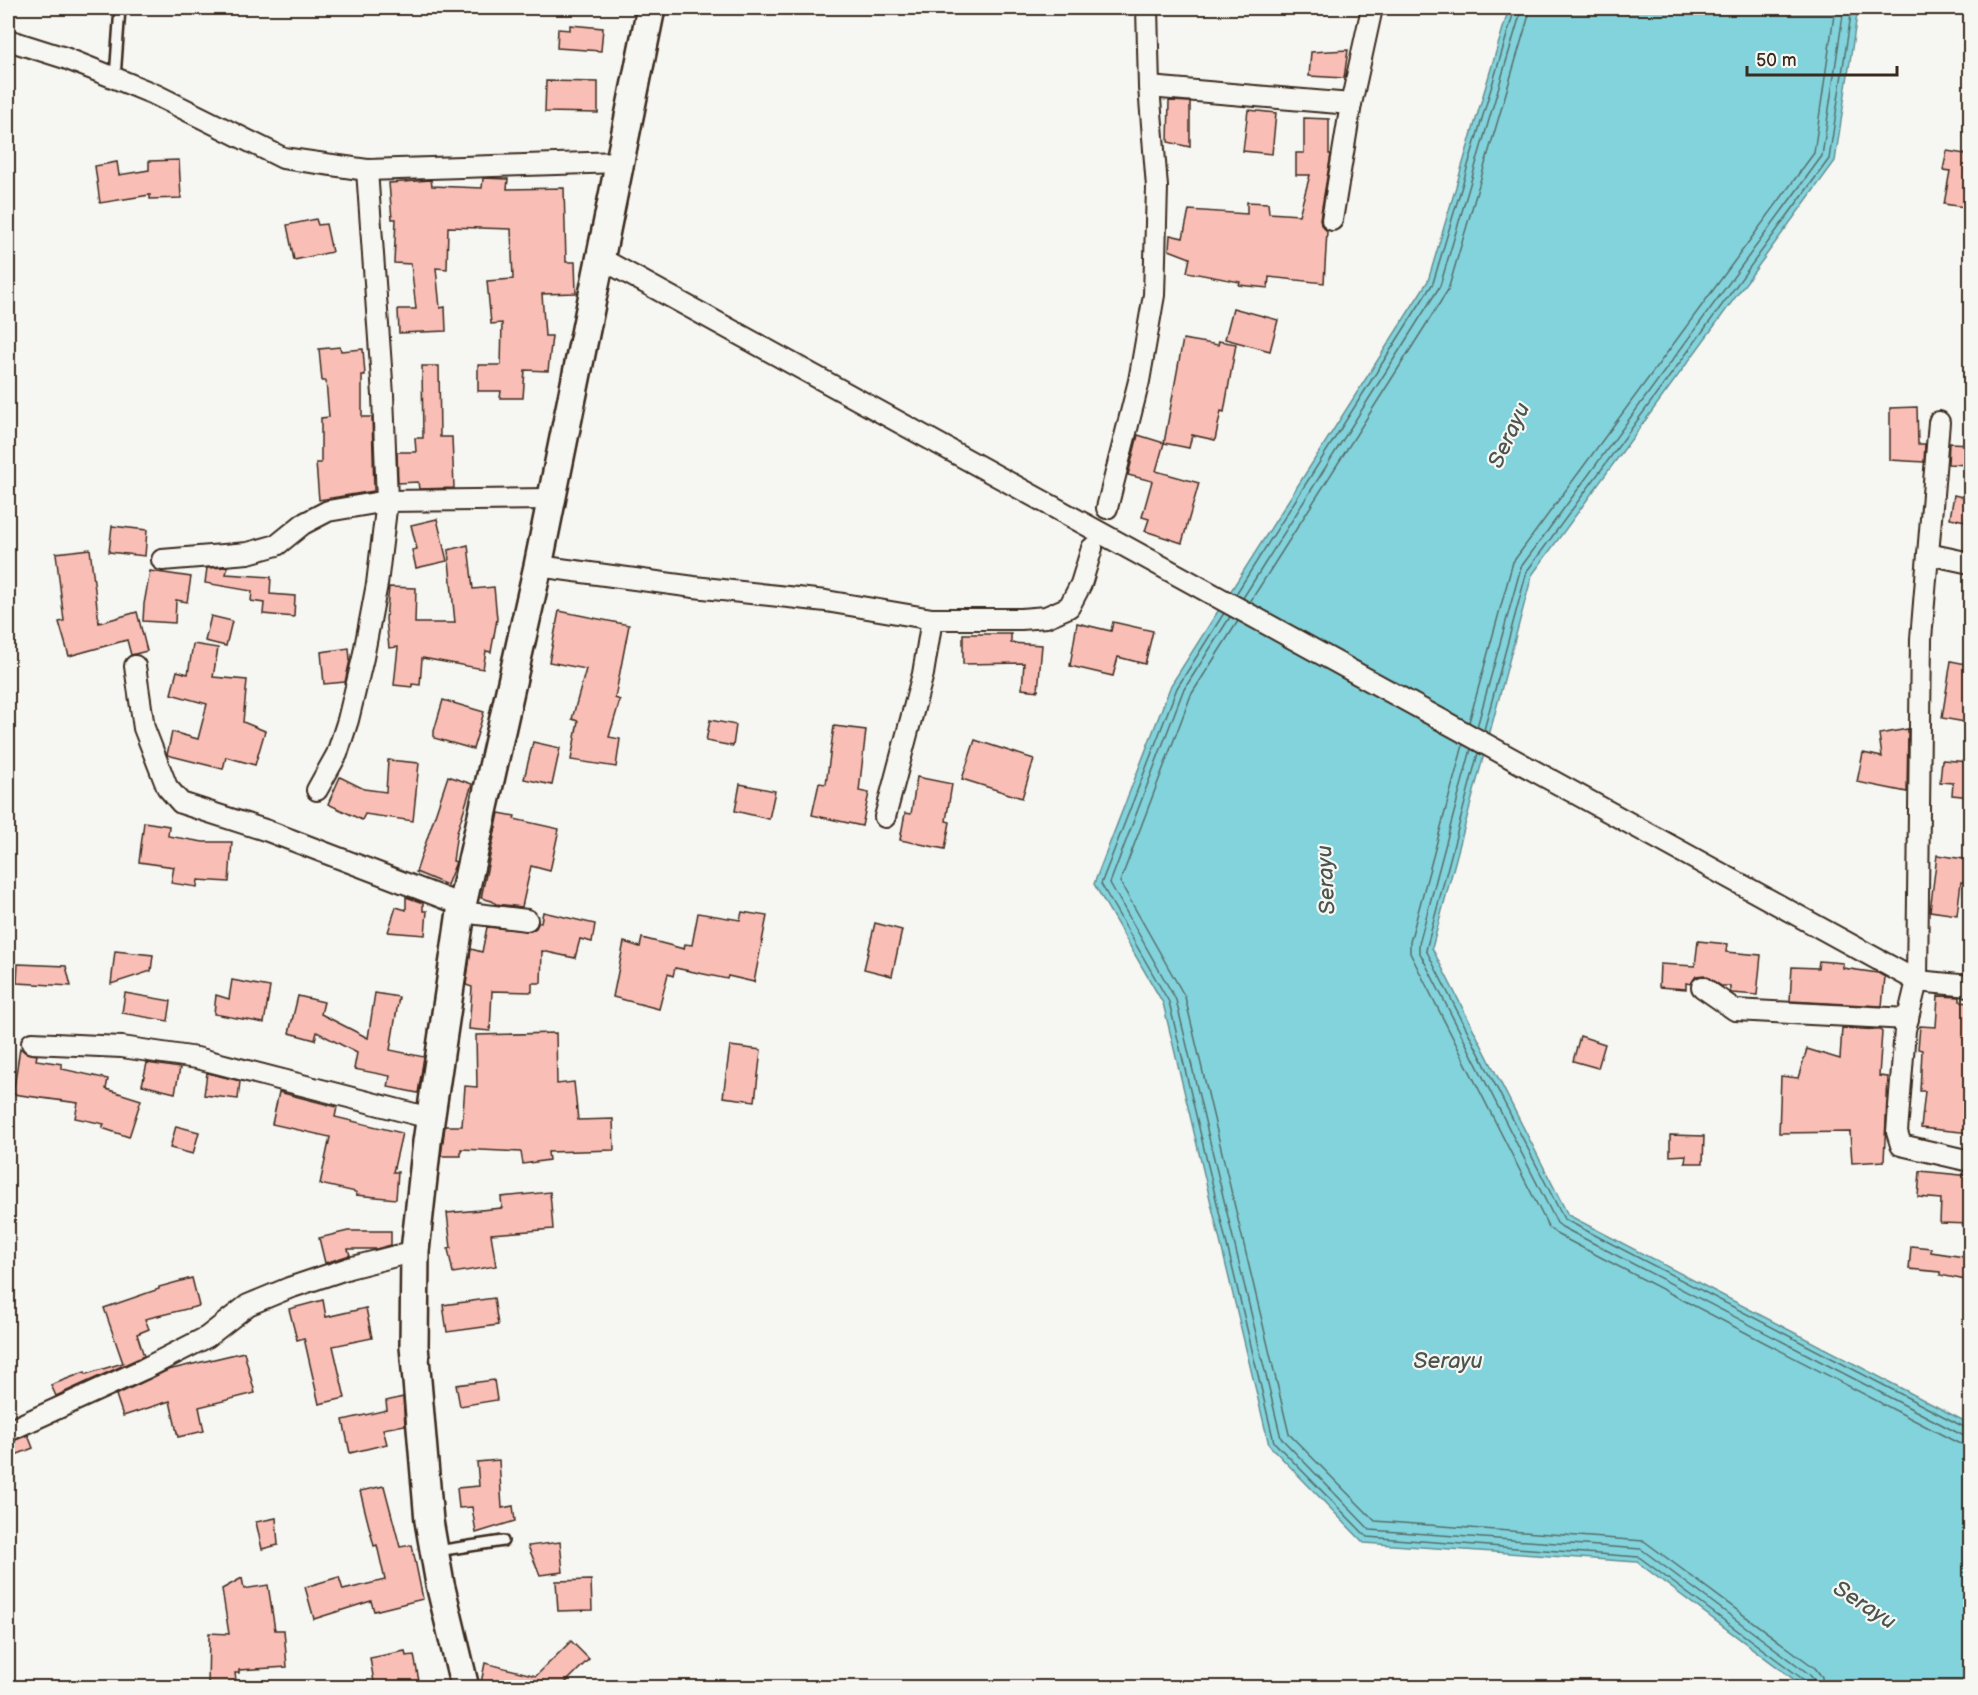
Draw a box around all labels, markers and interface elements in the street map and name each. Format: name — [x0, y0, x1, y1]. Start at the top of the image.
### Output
scale bar — [1747, 39, 1897, 77]
text: 50 m — [1756, 50, 1797, 71]
water label: Serayu — [1482, 399, 1536, 473]
water label: Serayu — [1311, 845, 1342, 915]
water label: Serayu — [1413, 1348, 1483, 1375]
water label: Serayu — [1828, 1575, 1901, 1635]

